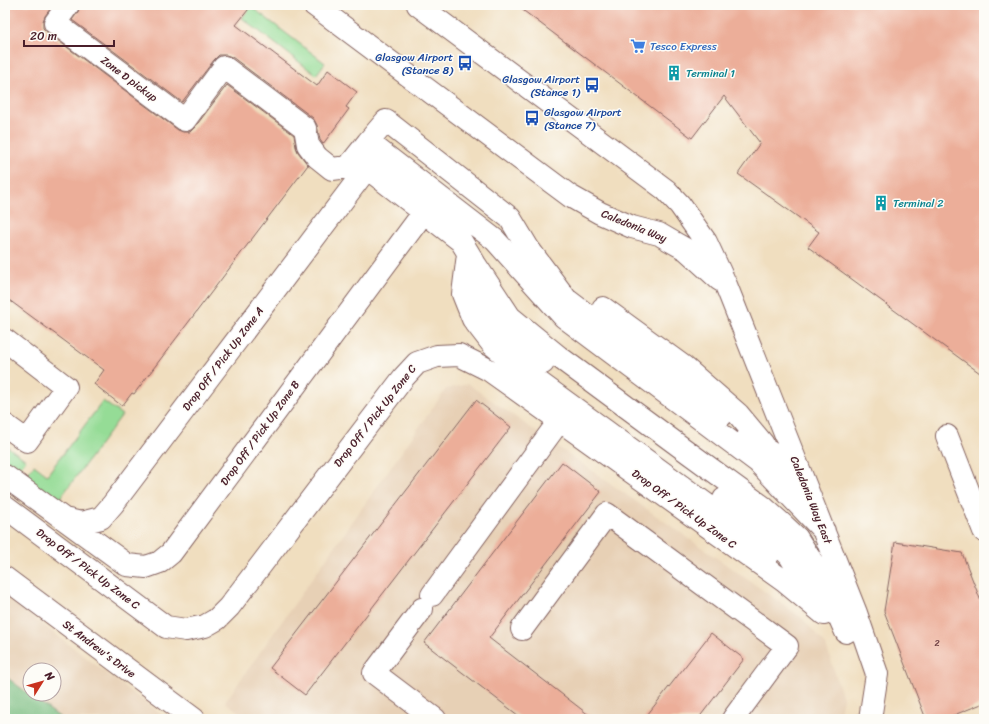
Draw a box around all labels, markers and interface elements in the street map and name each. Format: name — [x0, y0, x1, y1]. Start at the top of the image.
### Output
scale bar — [24, 22, 114, 48]
text: 20 m — [30, 25, 57, 47]
supermarket icon: Tesco Express — [629, 37, 647, 55]
place label: Tesco Express — [650, 37, 718, 56]
place label: Glasgow Airport (Stance 8) — [375, 48, 454, 80]
street label: Zone D pickup — [96, 51, 162, 107]
bus stop icon: Glasgow Airport (Stance 8) — [456, 54, 474, 72]
building icon: Terminal 1 — [665, 64, 683, 82]
place label: Terminal 1 — [686, 64, 735, 83]
place label: Glasgow Airport (Stance 1) — [502, 70, 581, 102]
bus stop icon: Glasgow Airport (Stance 1) — [583, 76, 601, 94]
place label: Glasgow Airport (Stance 7) — [544, 103, 622, 135]
bus stop icon: Glasgow Airport (Stance 7) — [523, 109, 541, 127]
building icon: Terminal 2 — [872, 194, 890, 212]
place label: Terminal 2 — [893, 194, 944, 213]
street label: Caledonia Way — [598, 204, 670, 248]
street label: Drop Off / Pick Up Zone A — [177, 303, 269, 415]
street label: Drop Off / Pick Up Zone C — [329, 360, 421, 472]
street label: Drop Off / Pick Up Zone B — [215, 376, 305, 490]
street label: Caledonia Way East — [785, 453, 838, 547]
street label: Drop Off / Pick Up Zone C — [627, 464, 741, 554]
street label: Drop Off / Pick Up Zone C — [32, 523, 144, 615]
street label: St Andrew's Drive — [58, 615, 140, 683]
house number: 2 — [934, 635, 940, 651]
north arrow — [22, 662, 62, 702]
text: N — [39, 667, 60, 685]

